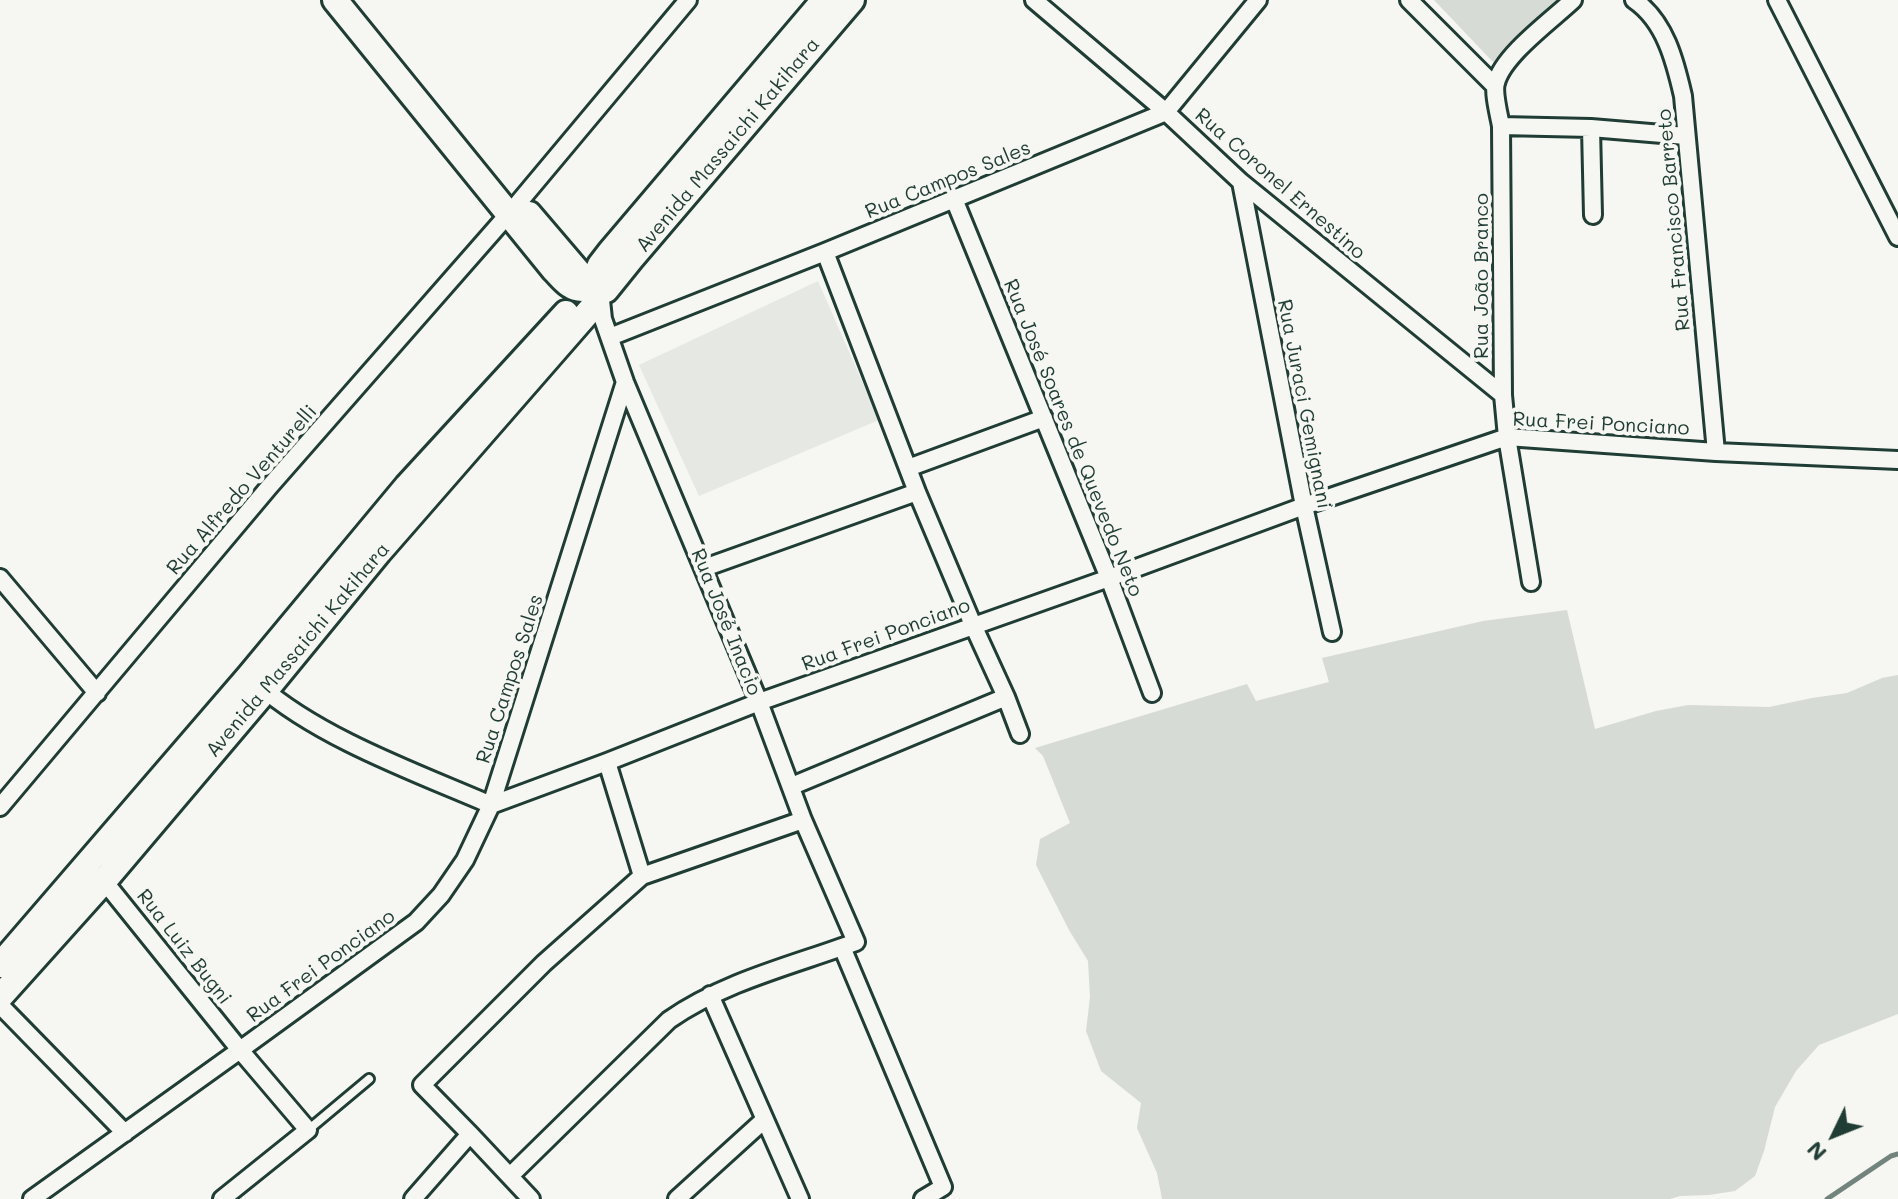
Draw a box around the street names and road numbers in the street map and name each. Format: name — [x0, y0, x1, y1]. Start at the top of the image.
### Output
street label: Avenida Massaichi Kakihara — [631, 33, 825, 257]
street label: Rua Coronel Ernestino — [1190, 103, 1370, 265]
street label: Rua Francisco Barreto — [1652, 108, 1696, 332]
street label: Rua Campos Sales — [862, 136, 1034, 224]
street label: Rua João Branco — [1470, 193, 1494, 359]
street label: Rua José Soares de Quevedo Neto — [998, 276, 1148, 600]
street label: Rua Juraci Gemignani — [1272, 297, 1336, 511]
street label: Rua Alfredo Venturelli — [162, 400, 322, 580]
street label: Rua Frei Ponciano — [1512, 407, 1690, 441]
street label: Avenida Massaichi Kakihara — [201, 538, 395, 762]
street label: Rua José Inacio — [686, 545, 766, 699]
street label: Rua Campos Sales — [471, 591, 549, 767]
street label: Rua Frei Ponciano — [799, 593, 973, 677]
street label: Rua Luiz Bugni — [131, 884, 237, 1010]
street label: Rua Frei Ponciano — [242, 904, 400, 1028]

